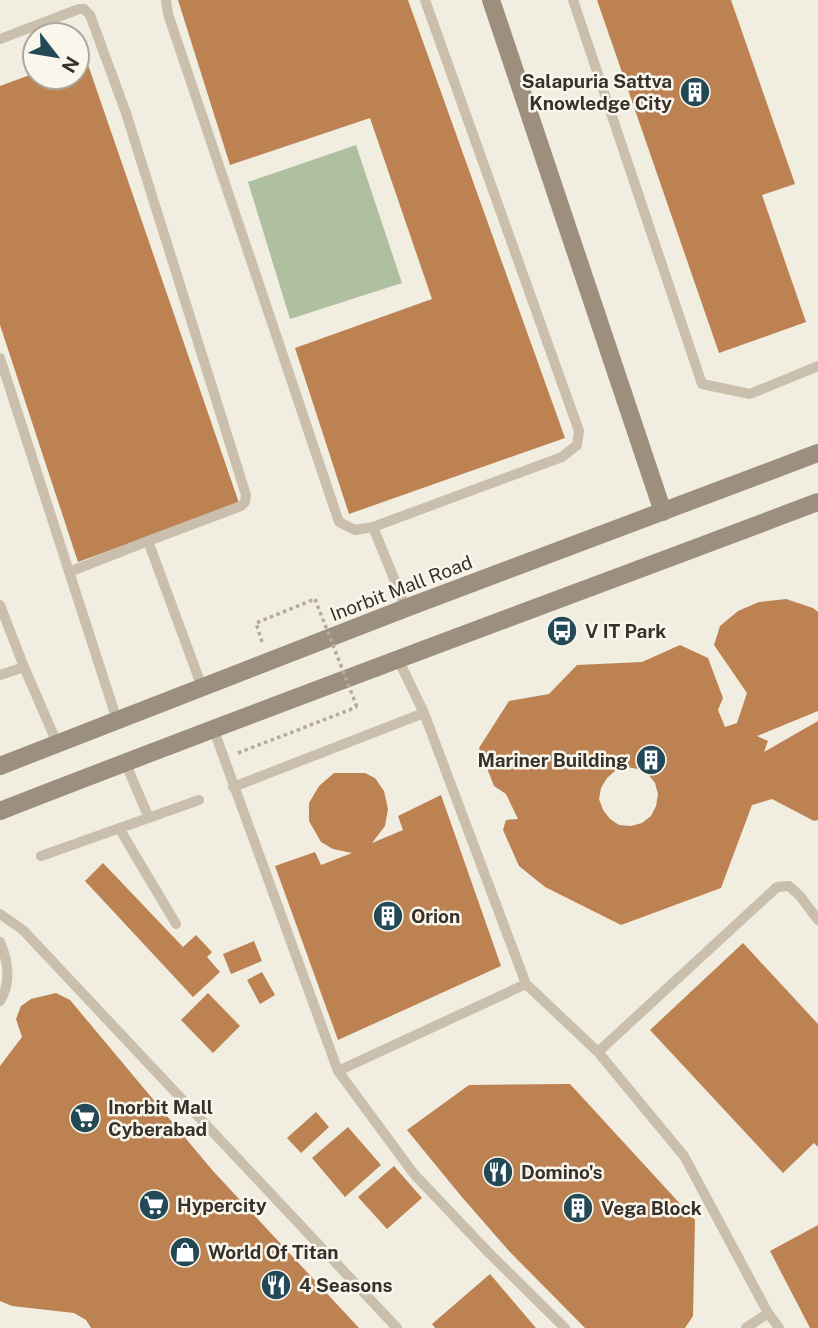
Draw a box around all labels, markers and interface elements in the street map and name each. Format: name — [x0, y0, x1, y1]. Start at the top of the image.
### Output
north arrow — [21, 21, 91, 91]
text: N — [57, 53, 84, 77]
place label: Salapuria Sattva Knowledge City — [522, 70, 672, 114]
building icon: Salapuria Sattva Knowledge City — [678, 75, 712, 109]
street label: Inorbit Mall Road — [327, 551, 475, 625]
bus stop icon: V IT Park — [545, 614, 579, 648]
place label: V IT Park — [585, 620, 666, 642]
building icon: Mariner Building — [634, 743, 668, 777]
place label: Mariner Building — [477, 749, 628, 771]
building icon: Orion — [371, 899, 405, 933]
place label: Orion — [411, 905, 460, 927]
place label: Inorbit Mall Cyberabad — [108, 1096, 213, 1140]
supermarket icon: Inorbit Mall Cyberabad — [68, 1101, 102, 1135]
restaurant icon: Domino's — [481, 1155, 515, 1189]
place label: Domino's — [521, 1161, 603, 1183]
supermarket icon: Hypercity — [137, 1188, 171, 1222]
building icon: Vega Block — [561, 1191, 595, 1225]
place label: Hypercity — [177, 1194, 267, 1216]
place label: Vega Block — [601, 1197, 702, 1219]
shop icon: World Of Titan — [168, 1235, 202, 1269]
place label: World Of Titan — [208, 1241, 339, 1263]
restaurant icon: 4 Seasons — [259, 1268, 293, 1302]
place label: 4 Seasons — [299, 1274, 393, 1296]

